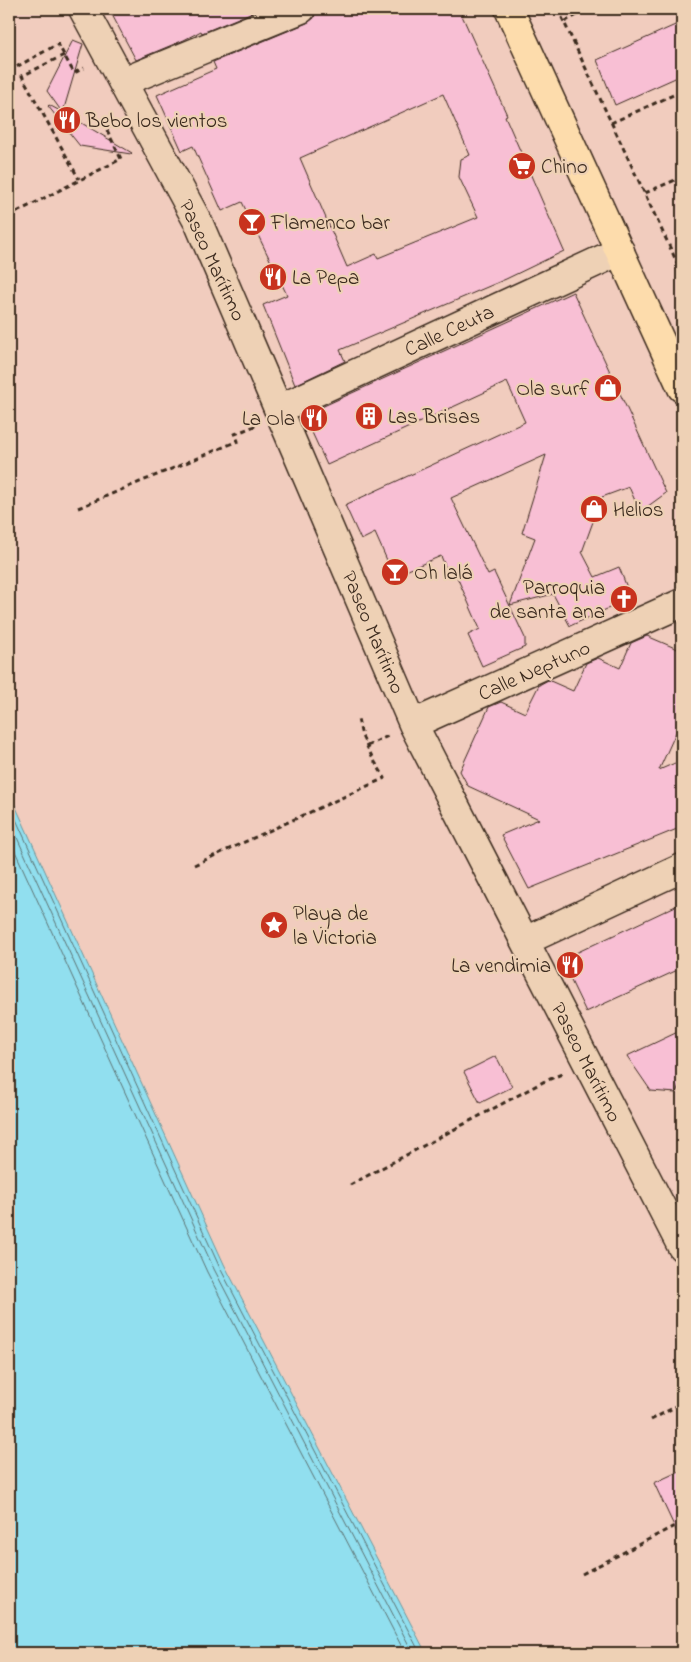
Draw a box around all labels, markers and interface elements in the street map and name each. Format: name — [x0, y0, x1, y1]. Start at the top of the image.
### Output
restaurant icon: Bebo los vientos — [52, 105, 82, 135]
place label: Bebo los vientos — [85, 107, 228, 137]
supermarket icon: Chino — [507, 151, 537, 181]
place label: Chino — [541, 153, 588, 183]
street label: Paseo Marítimo — [170, 195, 252, 327]
bar icon: Flamenco bar — [237, 207, 267, 237]
place label: Flamenco bar — [270, 209, 390, 239]
restaurant icon: La Pepa — [258, 262, 288, 292]
place label: La Pepa — [292, 264, 359, 294]
street label: Calle Ceuta — [400, 298, 500, 366]
shop icon: Ola surf — [593, 373, 623, 403]
place label: Ola surf — [516, 375, 589, 405]
building icon: Las Brisas — [354, 401, 384, 431]
restaurant icon: La Ola — [299, 403, 329, 433]
place label: Las Brisas — [388, 403, 480, 433]
place label: La Ola — [242, 405, 295, 435]
shop icon: Helios — [579, 494, 609, 524]
place label: Helios — [613, 496, 664, 526]
bar icon: Oh lalá — [380, 557, 410, 587]
place label: Oh lalá — [414, 559, 472, 589]
street label: Paseo Marítimo — [333, 567, 412, 699]
place label: Parroquia de santa ana — [489, 574, 605, 628]
church icon: Parroquia de santa ana — [609, 584, 639, 614]
street label: Calle Neptuno — [474, 634, 596, 710]
place label: Playa de la Victoria — [293, 900, 377, 954]
place icon: Playa de la Victoria — [259, 910, 289, 940]
restaurant icon: La vendimia — [555, 950, 585, 980]
place label: La vendimia — [451, 952, 551, 982]
street label: Paseo Marítimo — [542, 998, 628, 1128]

